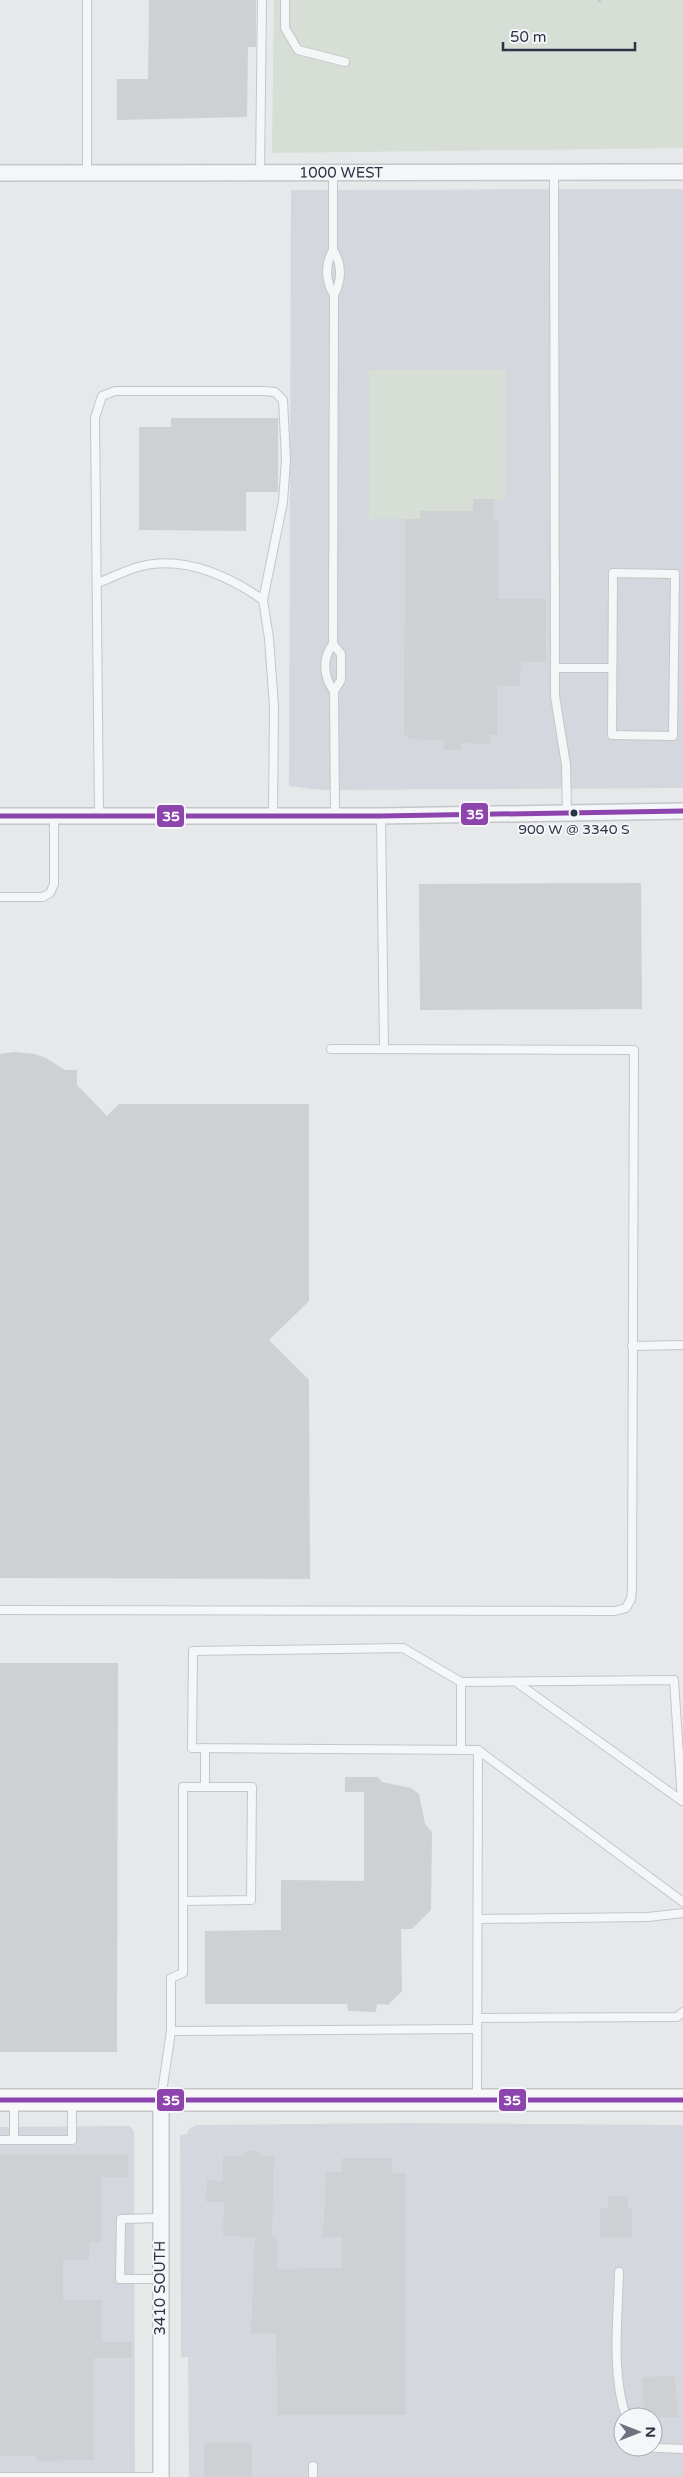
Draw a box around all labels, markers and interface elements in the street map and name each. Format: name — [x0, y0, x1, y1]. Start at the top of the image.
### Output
scale bar — [503, 20, 636, 52]
text: 50 m — [510, 28, 547, 46]
street label: 1000 WEST — [299, 163, 383, 182]
line badge: 35 — [460, 802, 489, 826]
line badge: 35 — [156, 804, 185, 828]
text: 35 — [466, 806, 484, 823]
text: 35 — [162, 808, 180, 825]
marker: 900 W @ 3340 S — [569, 808, 579, 818]
place label: 900 W @ 3340 S — [518, 821, 630, 838]
line badge: 35 — [156, 2088, 185, 2112]
line badge: 35 — [498, 2088, 527, 2112]
text: 35 — [162, 2092, 180, 2109]
text: 35 — [503, 2092, 521, 2109]
street label: 3410 SOUTH — [151, 2241, 169, 2335]
north arrow — [613, 2407, 663, 2457]
text: N — [642, 2426, 659, 2438]

